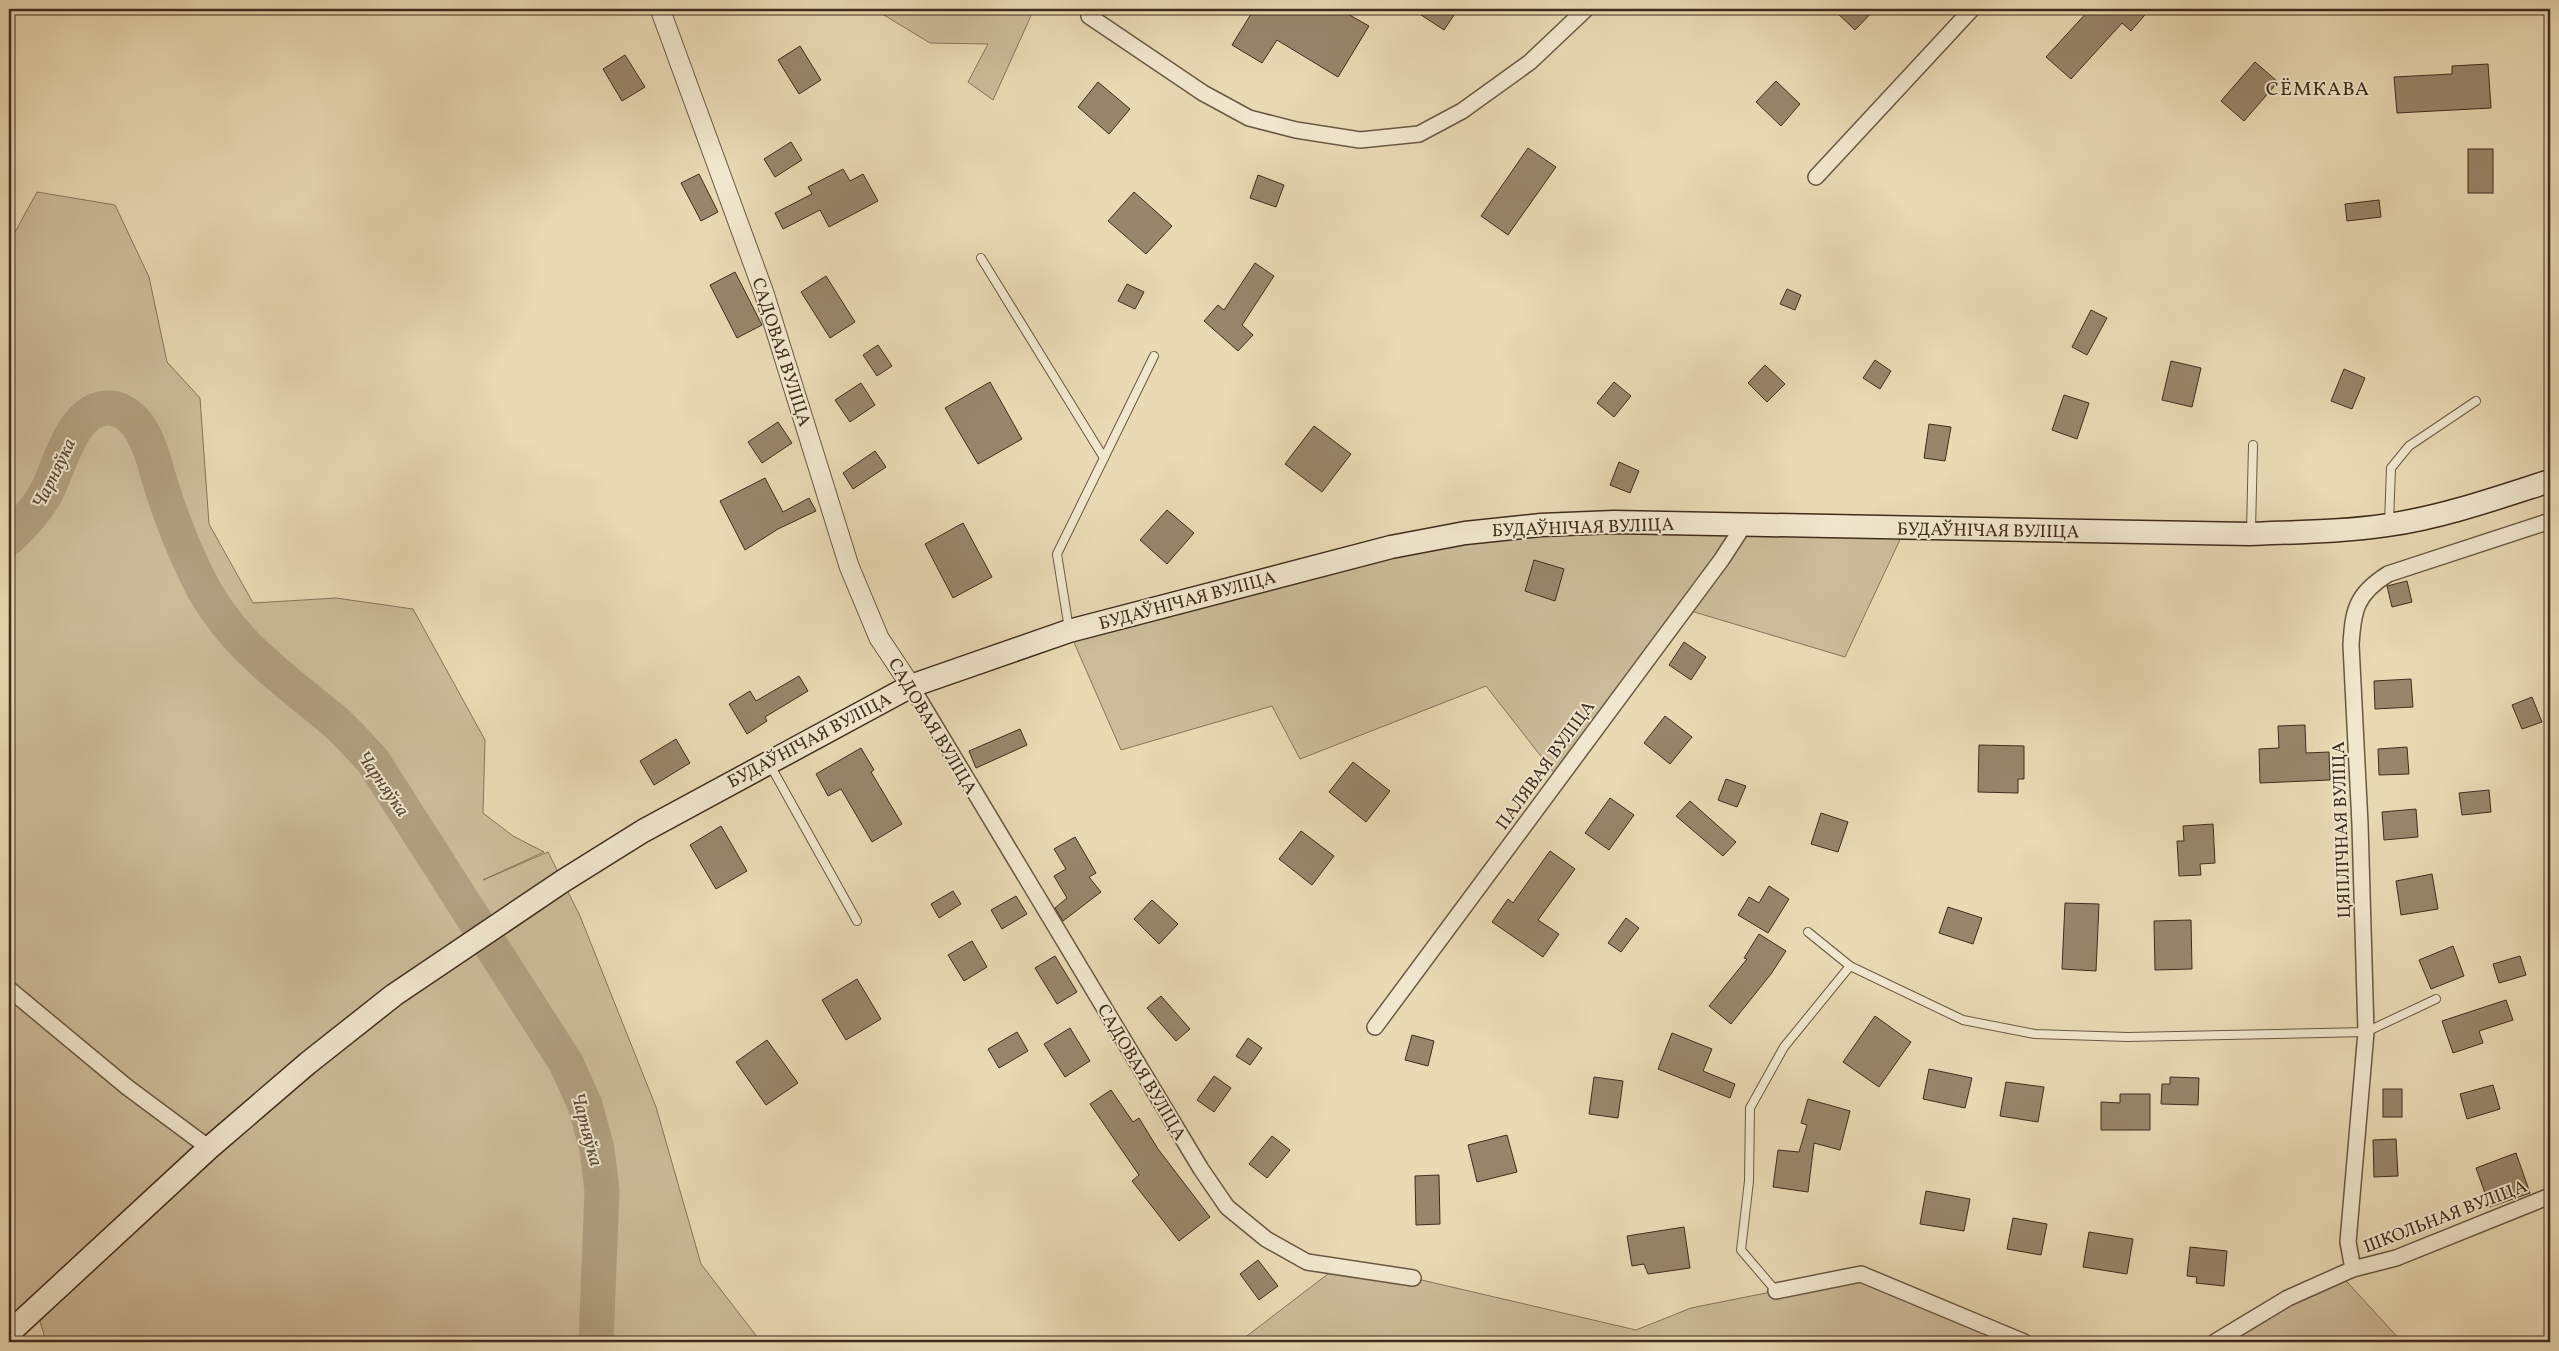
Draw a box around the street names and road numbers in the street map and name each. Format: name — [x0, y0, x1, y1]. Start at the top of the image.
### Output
street label: САДОВАЯ ВУЛІЦА — [745, 275, 817, 430]
street label: БУДАЎНІЧАЯ ВУЛІЦА — [1491, 513, 1675, 544]
street label: БУДАЎНІЧАЯ ВУЛІЦА — [1897, 517, 2080, 546]
street label: БУДАЎНІЧАЯ ВУЛІЦА — [1096, 566, 1279, 637]
street label: САДОВАЯ ВУЛІЦА — [881, 654, 983, 800]
street label: БУДАЎНІЧАЯ ВУЛІЦА — [723, 687, 896, 795]
street label: ПАЛЯВАЯ ВУЛІЦА — [1491, 696, 1602, 836]
street label: ЦЯПЛІЧНАЯ ВУЛІЦА — [2327, 741, 2358, 919]
street label: САДОВАЯ ВУЛІЦА — [1090, 1000, 1192, 1146]
street label: ШКОЛЬНАЯ ВУЛІЦА — [2360, 1175, 2531, 1260]

